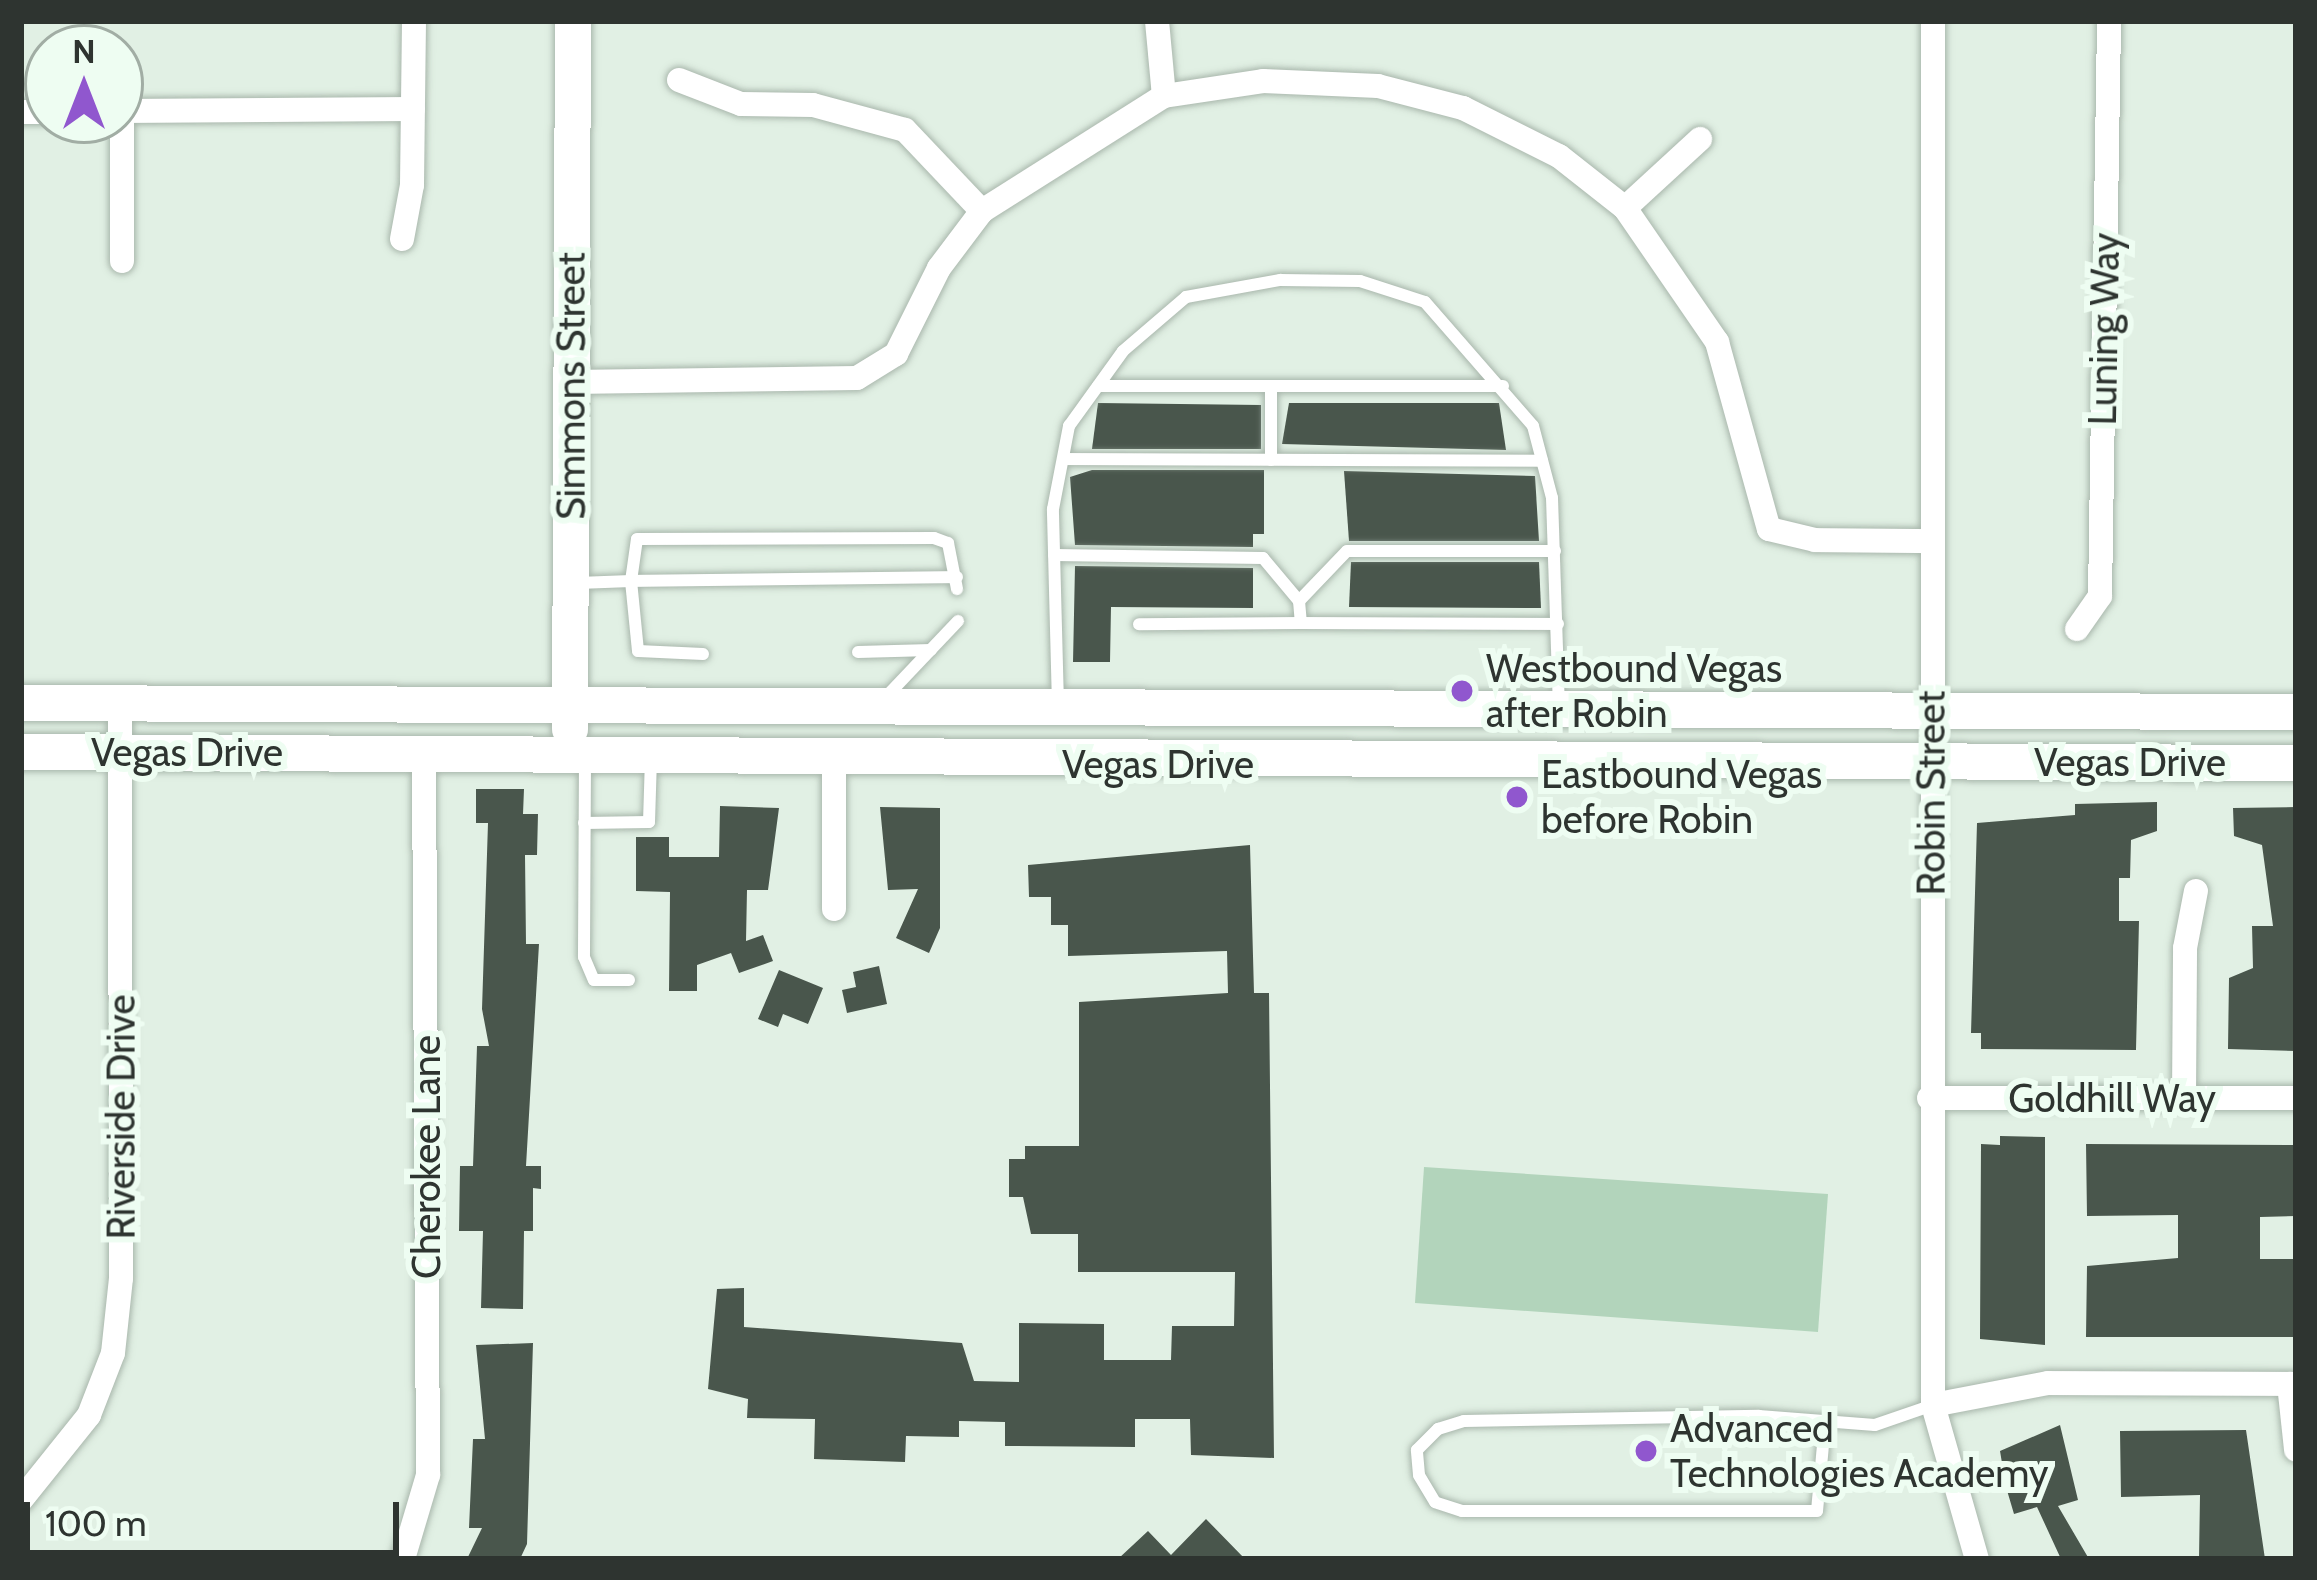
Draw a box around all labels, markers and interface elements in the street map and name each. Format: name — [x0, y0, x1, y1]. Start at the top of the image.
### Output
north arrow — [24, 24, 144, 144]
text: N — [72, 31, 96, 71]
street label: Luning Way — [2079, 232, 2129, 426]
street label: Simmons Street — [548, 252, 594, 520]
place label: Westbound Vegas after Robin — [1486, 646, 1782, 737]
marker: Westbound Vegas after Robin — [1449, 678, 1475, 704]
street label: Robin Street — [1908, 691, 1954, 895]
street label: Vegas Drive — [91, 729, 283, 775]
street label: Vegas Drive — [2034, 739, 2226, 785]
street label: Vegas Drive — [1062, 741, 1254, 787]
place label: Eastbound Vegas before Robin — [1541, 752, 1822, 843]
marker: Eastbound Vegas before Robin — [1504, 784, 1530, 810]
street label: Riverside Drive — [98, 995, 144, 1239]
street label: Cherokee Lane — [403, 1035, 449, 1279]
street label: Goldhill Way — [2008, 1075, 2216, 1121]
place label: Advanced Technologies Academy — [1670, 1406, 2049, 1497]
marker: Advanced Technologies Academy — [1633, 1438, 1659, 1464]
scale bar — [30, 1478, 405, 1552]
text: 100 m — [45, 1501, 147, 1545]

